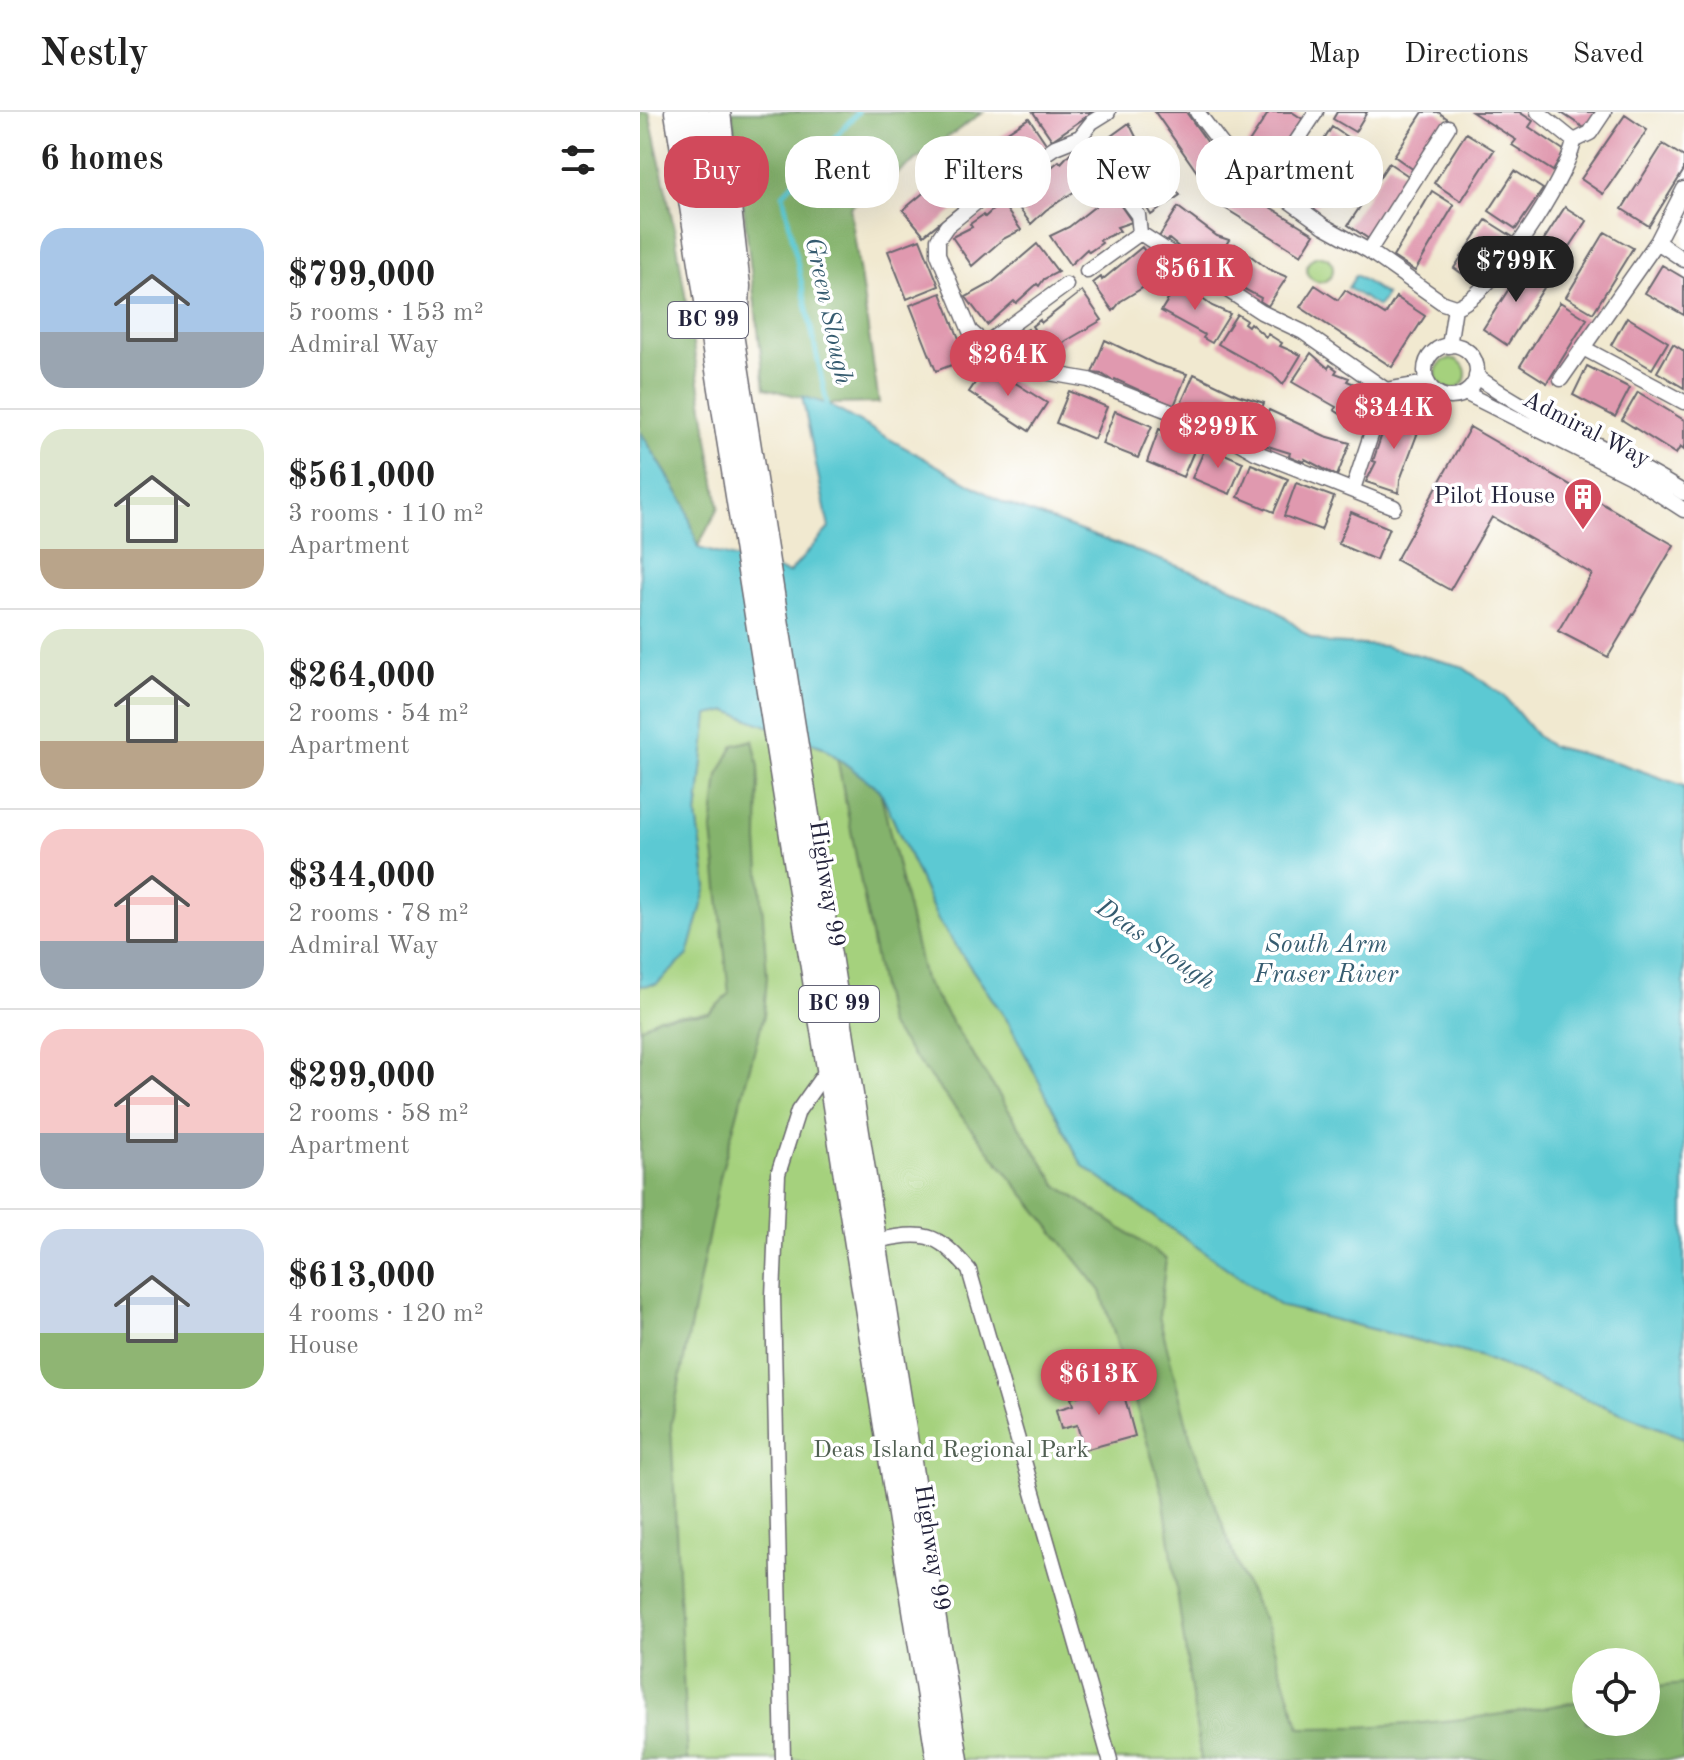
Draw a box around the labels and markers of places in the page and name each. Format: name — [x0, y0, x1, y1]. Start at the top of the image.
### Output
pin: $799K — [1460, 236, 1572, 304]
pin: $561K — [1139, 244, 1251, 312]
pin: $264K — [952, 330, 1064, 398]
pin: $344K — [1338, 383, 1450, 451]
pin: $299K — [1162, 402, 1274, 470]
building icon: Pilot House — [1562, 476, 1604, 531]
place label: Pilot House — [1434, 485, 1555, 509]
pin: $613K — [1043, 1349, 1155, 1417]

